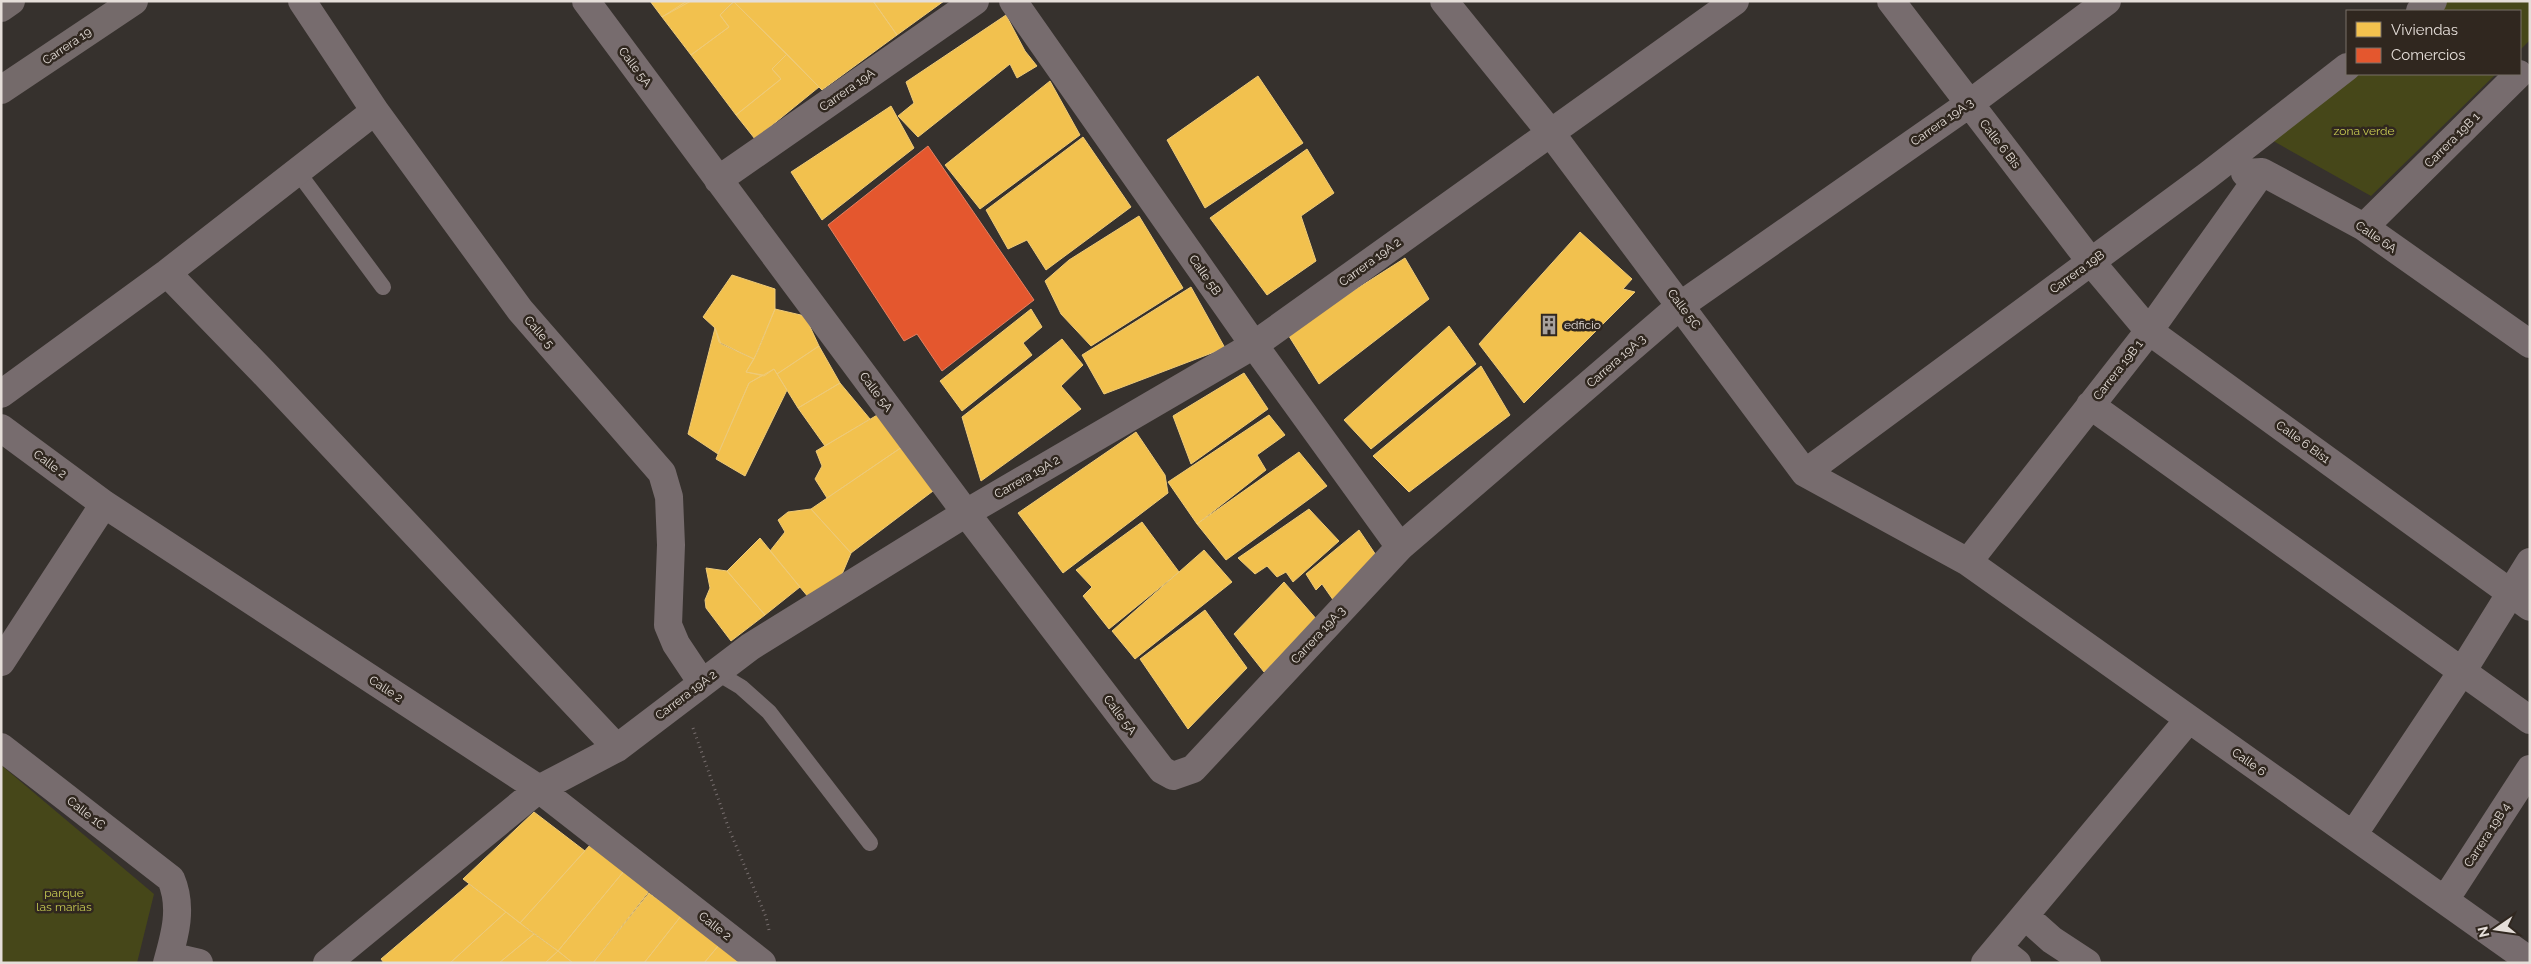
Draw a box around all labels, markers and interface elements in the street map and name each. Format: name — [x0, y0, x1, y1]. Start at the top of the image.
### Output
legend — [2346, 10, 2521, 75]
text: Viviendas — [2391, 21, 2458, 39]
street label: Carrera 19 — [40, 25, 94, 67]
street label: Calle 5A — [616, 44, 654, 90]
text: Comercios — [2391, 46, 2466, 64]
street label: Carrera 19A — [817, 66, 877, 114]
street label: Carrera 19A 3 — [1908, 95, 1976, 149]
street label: Carrera 19B 1 — [2422, 110, 2482, 170]
street label: Calle 6 Bis — [1977, 117, 2024, 171]
park label: zona verde — [2334, 124, 2394, 138]
street label: Calle 6A — [2353, 218, 2399, 256]
street label: Carrera 19A 2 — [1336, 235, 1404, 289]
street label: Carrera 19B — [2047, 248, 2107, 296]
street label: Calle 5B — [1186, 252, 1224, 298]
street label: Calle 5C — [1665, 286, 1703, 332]
street label: Calle 5 — [521, 313, 557, 351]
building icon: edficio — [1538, 314, 1560, 336]
place label: edficio — [1564, 318, 1601, 332]
street label: Carrera 19A 3 — [1584, 332, 1648, 390]
street label: Carrera 19B 1 — [2090, 337, 2146, 403]
street label: Calle 5A — [857, 369, 895, 415]
street label: Calle 6 Bis1 — [2273, 418, 2333, 466]
street label: Calle 2 — [31, 447, 69, 481]
street label: Carrera 19A 2 — [992, 453, 1062, 501]
street label: Carrera 19A 3 — [1288, 603, 1348, 667]
street label: Carrera 19A 2 — [653, 667, 719, 723]
street label: Calle 2 — [366, 673, 406, 705]
street label: Calle 5A — [1101, 692, 1139, 738]
street label: Calle 6 — [2229, 745, 2269, 779]
street label: Calle 1C — [64, 794, 108, 832]
street label: Carrera 19B 4 — [2461, 800, 2513, 870]
park label: parque las marias — [36, 886, 92, 914]
north arrow — [2471, 904, 2521, 954]
street label: Calle 2 — [696, 909, 734, 943]
text: N — [2474, 925, 2492, 939]

